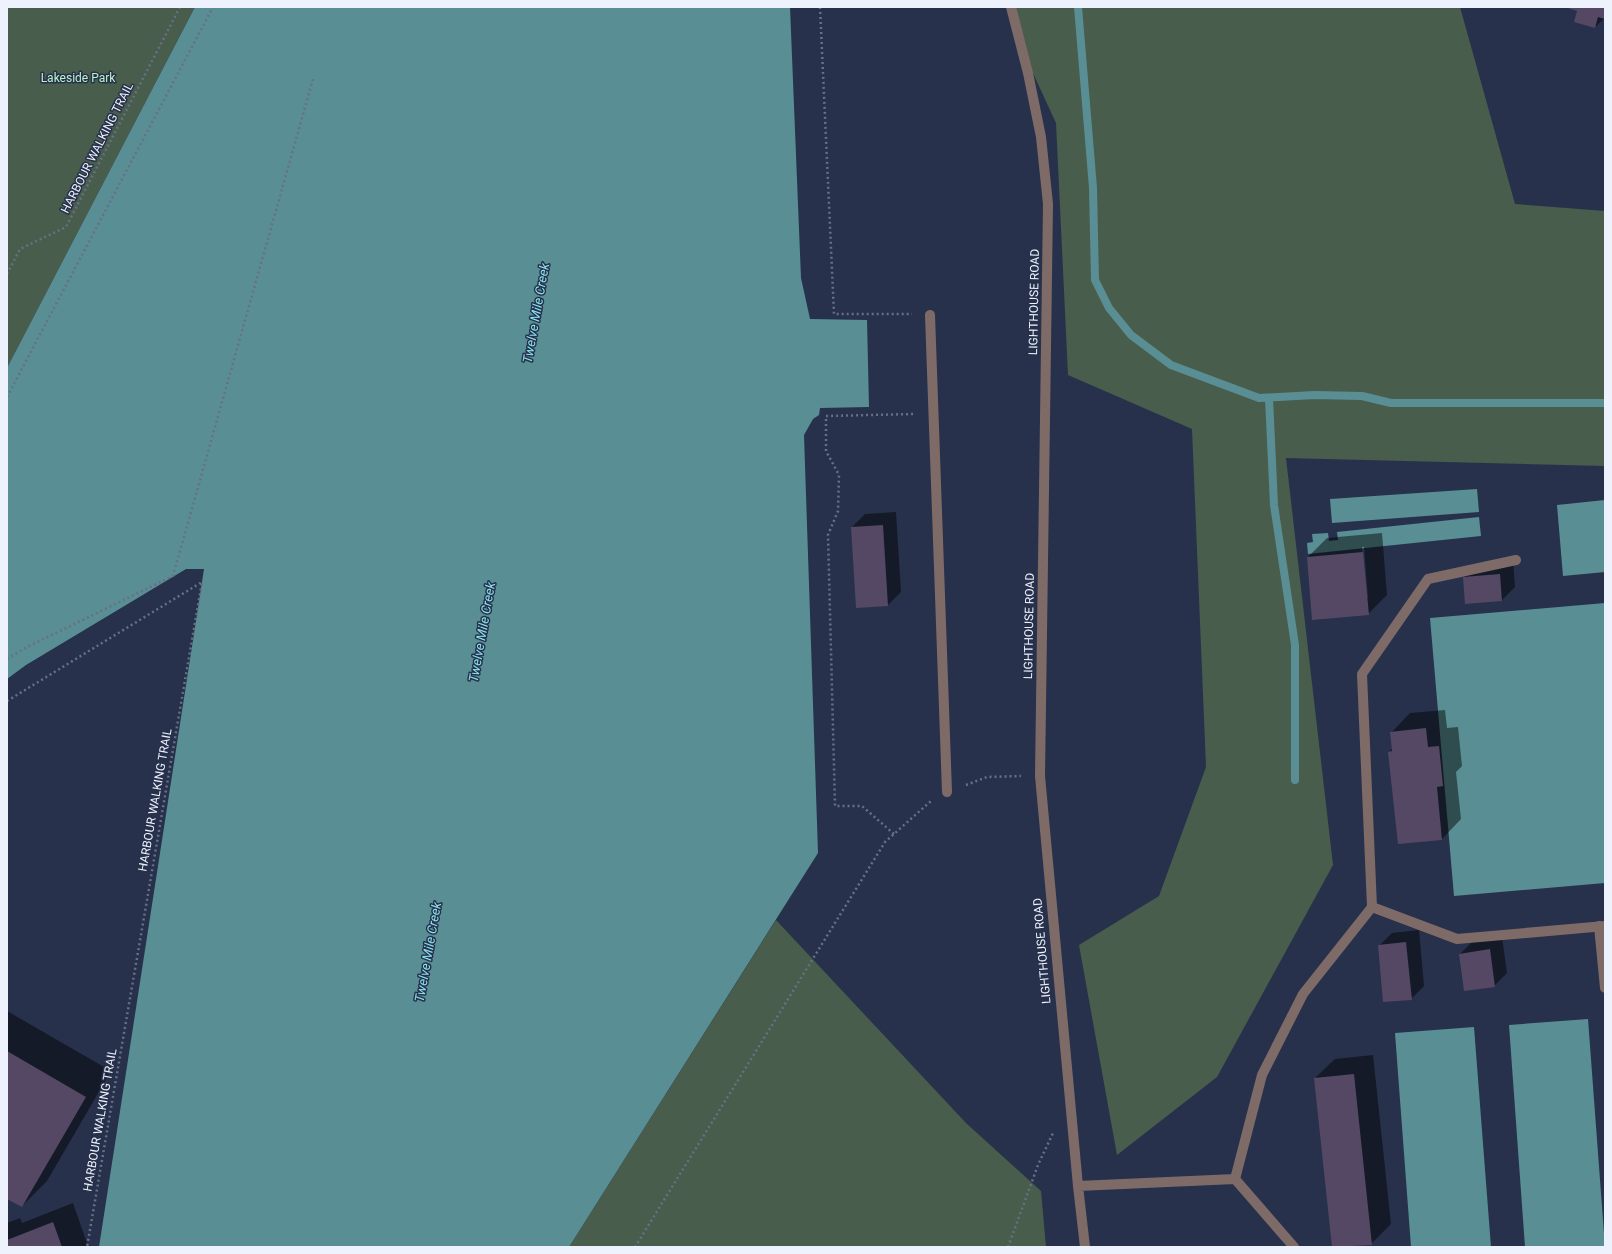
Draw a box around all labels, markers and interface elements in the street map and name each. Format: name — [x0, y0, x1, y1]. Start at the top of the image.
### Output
park label: Lakeside Park — [41, 71, 116, 85]
street label: HARBOUR WALKING TRAIL — [58, 80, 136, 216]
street label: LIGHTHOUSE ROAD — [1026, 249, 1042, 355]
water label: Twelve Mile Creek — [520, 261, 552, 364]
street label: LIGHTHOUSE ROAD — [1021, 573, 1037, 679]
water label: Twelve Mile Creek — [466, 580, 498, 683]
street label: HARBOUR WALKING TRAIL — [136, 727, 175, 873]
street label: LIGHTHOUSE ROAD — [1030, 897, 1054, 1005]
water label: Twelve Mile Creek — [412, 900, 444, 1003]
street label: HARBOUR WALKING TRAIL — [81, 1047, 120, 1193]

